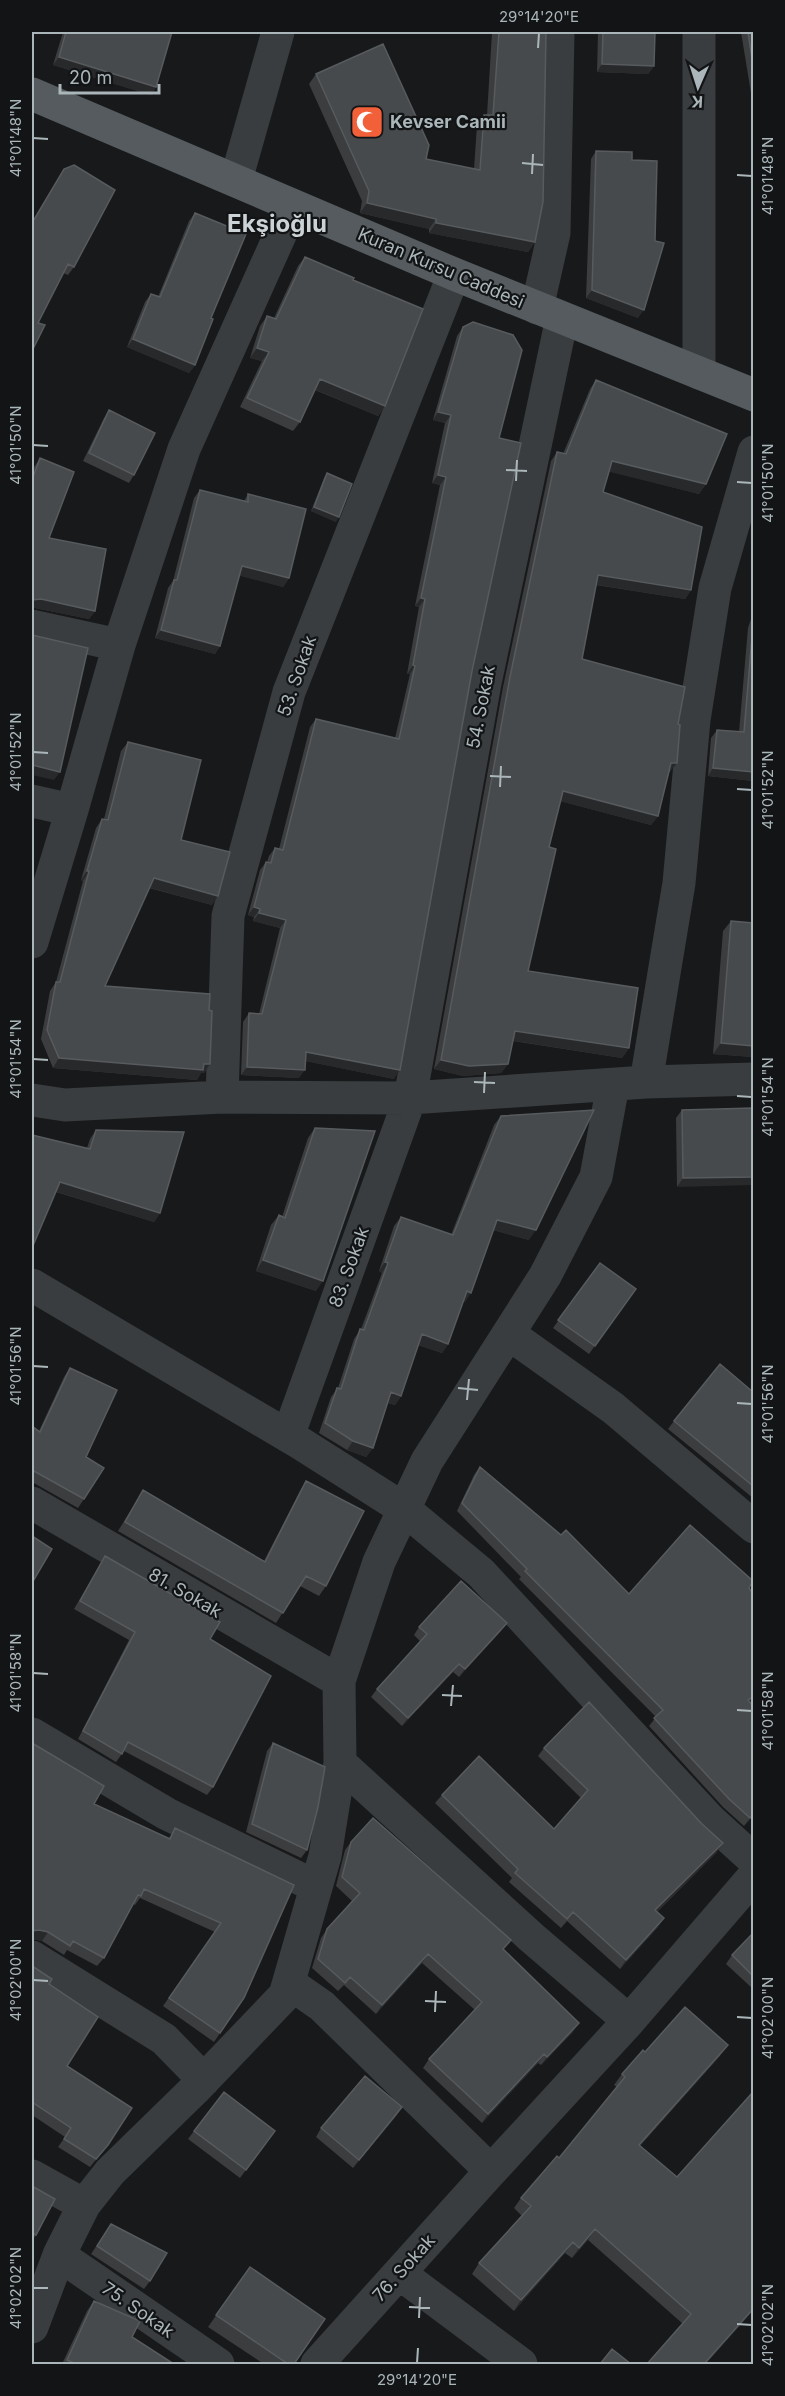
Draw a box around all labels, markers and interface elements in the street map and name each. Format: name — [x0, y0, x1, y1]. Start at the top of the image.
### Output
text: 29°14'20"E — [499, 7, 579, 26]
scale bar — [60, 57, 159, 95]
north arrow — [668, 57, 728, 117]
text: 20 m — [69, 67, 112, 88]
text: K — [690, 92, 703, 112]
text: 41°01'48"N — [6, 99, 25, 177]
mosque icon: Kevser Camii — [349, 104, 385, 140]
place label: Kevser Camii — [390, 111, 506, 132]
text: 41°01'48"N — [758, 137, 777, 215]
district label: Ekşioğlu — [227, 209, 327, 238]
street label: Kuran Kursu Caddesi — [355, 223, 527, 312]
text: 41°01'50"N — [6, 405, 25, 485]
text: 41°01'50"N — [758, 443, 777, 523]
street label: 53. Sokak — [273, 633, 320, 719]
street label: 54. Sokak — [462, 663, 499, 750]
text: 41°01'52"N — [6, 713, 25, 791]
text: 41°01'52"N — [758, 751, 777, 829]
text: 41°01'54"N — [6, 1019, 25, 1099]
text: 41°01'54"N — [758, 1057, 777, 1137]
street label: 83. Sokak — [324, 1224, 373, 1310]
text: 41°01'56"N — [6, 1326, 25, 1406]
text: 41°01'56"N — [758, 1364, 777, 1444]
street label: 81. Sokak — [145, 1563, 226, 1622]
text: 41°01'58"N — [6, 1633, 25, 1713]
text: 41°01'58"N — [758, 1671, 777, 1751]
text: 41°02'00"N — [6, 1939, 25, 2021]
text: 41°02'00"N — [758, 1977, 777, 2059]
street label: 76. Sokak — [368, 2230, 439, 2306]
text: 41°02'02"N — [6, 2247, 25, 2329]
street label: 75. Sokak — [98, 2277, 178, 2342]
text: 41°02'02"N — [758, 2284, 777, 2366]
text: 29°14'20"E — [377, 2370, 457, 2389]

